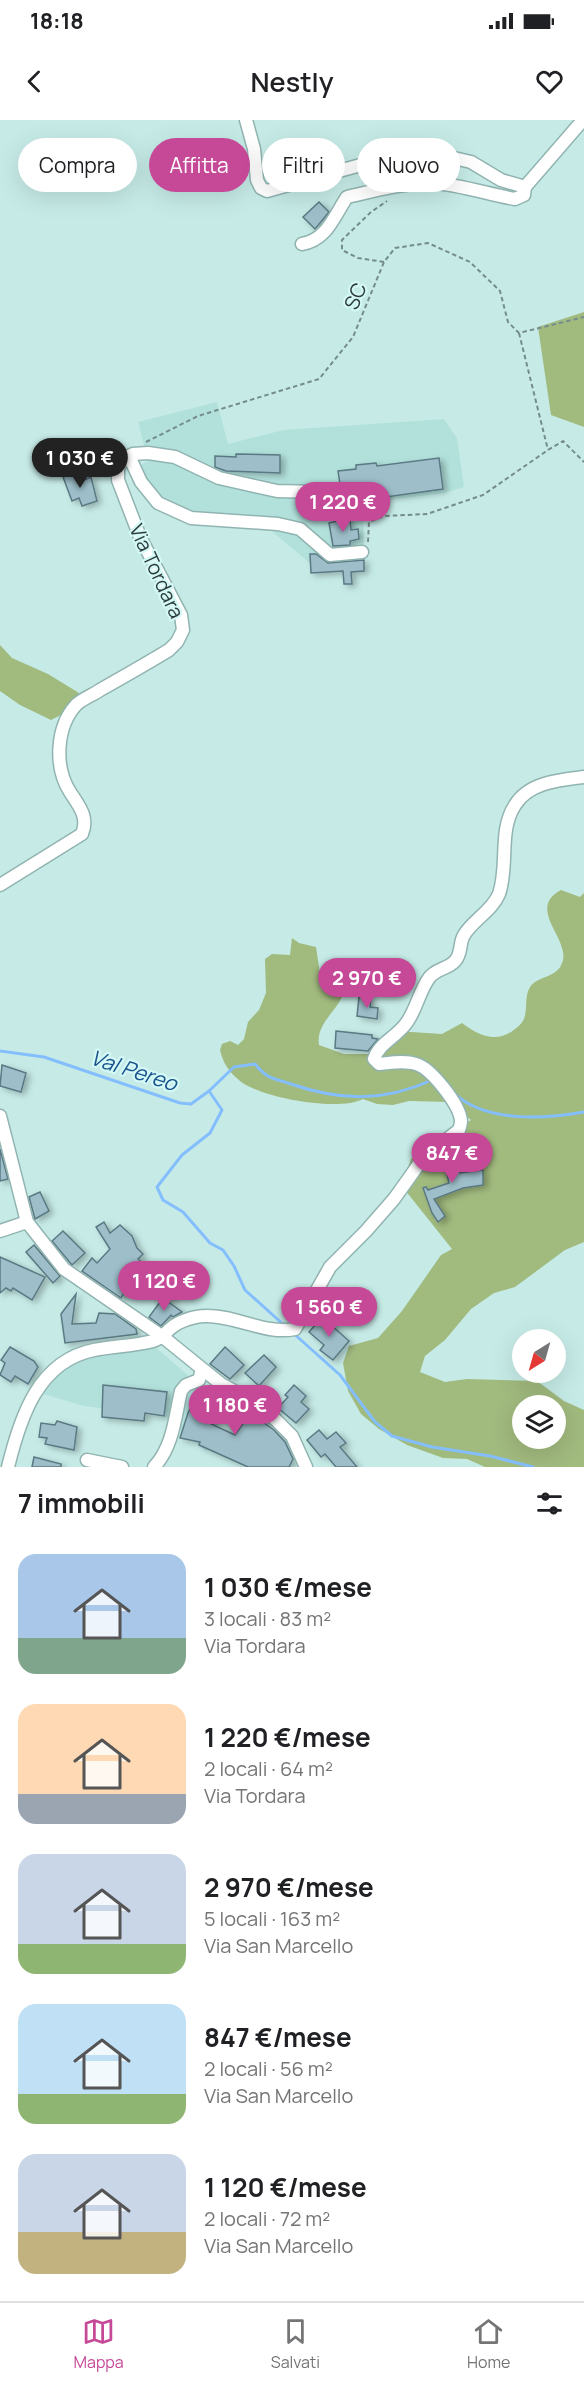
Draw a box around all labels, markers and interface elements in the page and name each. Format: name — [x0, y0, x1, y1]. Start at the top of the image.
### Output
text: 18:18 — [30, 6, 84, 36]
text: Nestly — [250, 63, 334, 100]
icon: back — [18, 65, 51, 98]
icon: heart — [533, 65, 566, 98]
chip: Compra — [18, 138, 137, 192]
chip: Affitta — [149, 138, 250, 192]
chip: Filtri — [262, 138, 345, 192]
chip: Nuovo — [357, 138, 460, 192]
street label: SC — [337, 278, 373, 314]
pin: 1 030 € — [25, 438, 135, 489]
text: 1 030 € — [46, 444, 114, 471]
pin: 1 220 € — [288, 482, 398, 533]
text: 1 220 € — [309, 488, 377, 515]
street label: Via Tordara — [123, 519, 191, 623]
pin: 2 970 € — [312, 958, 422, 1009]
text: 2 970 € — [332, 964, 402, 991]
water label: Val Pereo — [87, 1043, 182, 1098]
pin: 847 € — [410, 1133, 494, 1184]
text: 847 € — [426, 1139, 478, 1166]
pin: 1 120 € — [109, 1261, 219, 1312]
text: 1 120 € — [132, 1267, 196, 1294]
pin: 1 560 € — [274, 1287, 384, 1338]
text: 1 560 € — [295, 1293, 363, 1320]
north arrow — [512, 1329, 566, 1383]
map controls — [512, 1329, 566, 1449]
pin: 1 180 € — [180, 1385, 290, 1436]
text: 1 180 € — [203, 1391, 267, 1418]
button: layers — [512, 1395, 566, 1449]
text: 7 immobili — [18, 1485, 145, 1521]
icon: filters — [533, 1487, 566, 1520]
text: 1 030 €/mese — [204, 1569, 372, 1605]
icon: home — [66, 1578, 138, 1650]
text: 3 locali · 83 m² — [204, 1605, 331, 1632]
text: Via Tordara — [204, 1632, 306, 1659]
text: 1 220 €/mese — [204, 1719, 371, 1755]
icon: home — [66, 1728, 138, 1800]
text: 2 locali · 64 m² — [204, 1755, 333, 1782]
text: Via Tordara — [204, 1782, 306, 1809]
text: 2 970 €/mese — [204, 1869, 374, 1905]
icon: home — [66, 1878, 138, 1950]
text: 5 locali · 163 m² — [204, 1905, 340, 1932]
text: Via San Marcello — [204, 1932, 353, 1959]
text: 847 €/mese — [204, 2019, 352, 2055]
icon: home — [66, 2028, 138, 2100]
text: 2 locali · 56 m² — [204, 2055, 333, 2082]
text: Via San Marcello — [204, 2082, 353, 2109]
text: 1 120 €/mese — [204, 2169, 367, 2205]
icon: home — [66, 2178, 138, 2250]
text: 2 locali · 72 m² — [204, 2205, 330, 2232]
text: Via San Marcello — [204, 2232, 353, 2259]
tab: Mappa — [74, 2315, 124, 2373]
tab: Salvati — [271, 2315, 320, 2373]
tab: Home — [467, 2315, 510, 2373]

